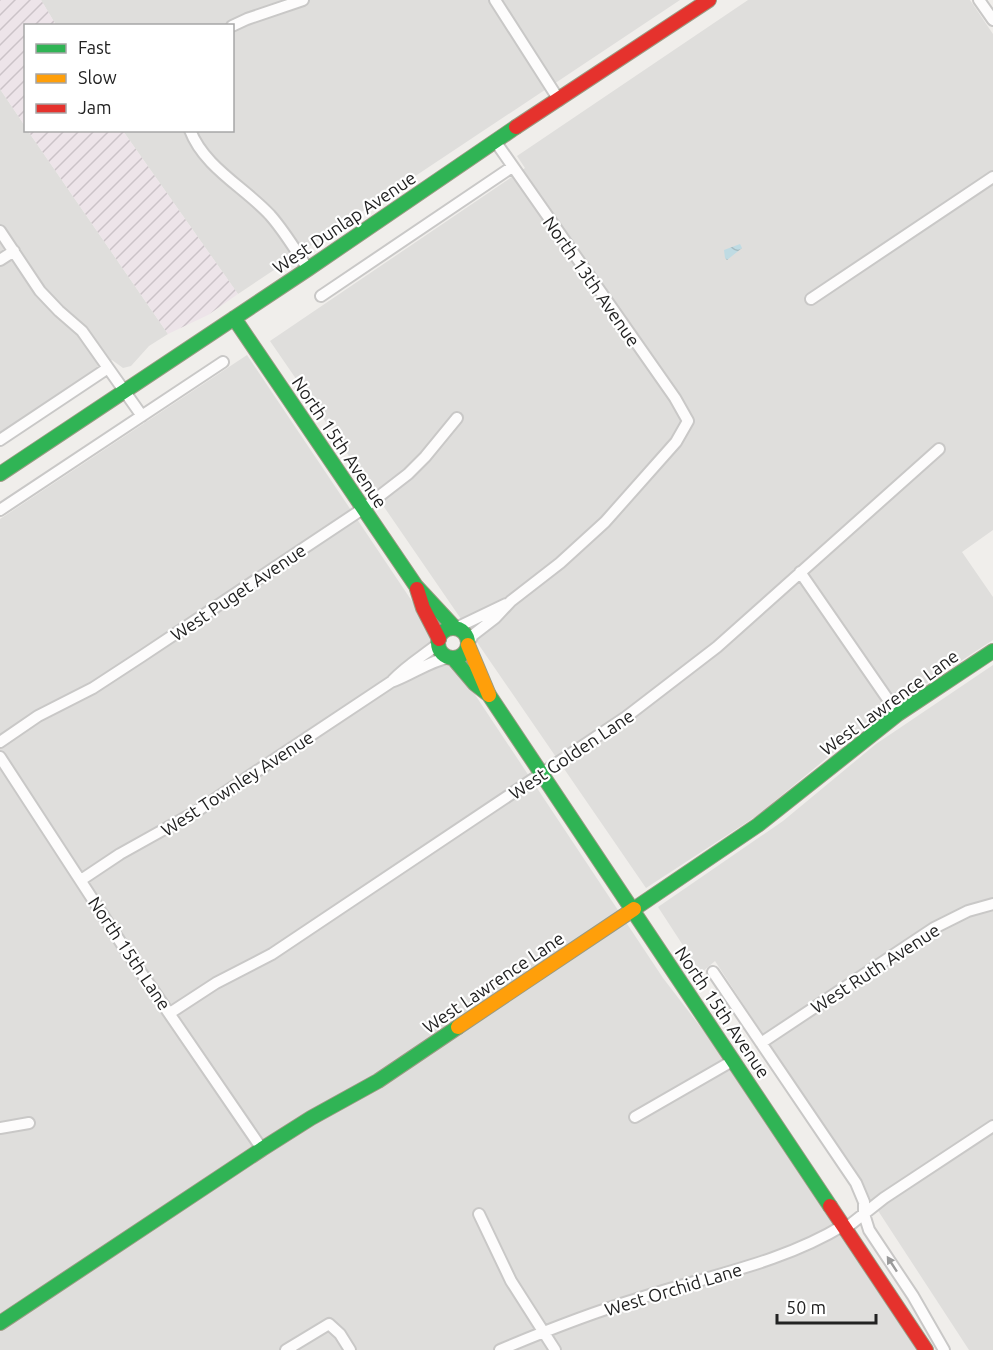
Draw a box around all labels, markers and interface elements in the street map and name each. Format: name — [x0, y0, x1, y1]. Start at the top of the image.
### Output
legend — [24, 24, 234, 132]
text: Fast — [78, 37, 111, 57]
text: Slow — [78, 67, 117, 87]
text: Jam — [78, 97, 112, 117]
street label: West Dunlap Avenue — [269, 167, 419, 277]
street label: North 13th Avenue — [540, 212, 644, 350]
street label: North 15th Avenue — [289, 373, 391, 511]
street label: West Puget Avenue — [167, 539, 309, 645]
street label: West Lawrence Lane — [816, 645, 962, 759]
street label: West Golden Lane — [505, 705, 637, 803]
street label: West Townley Avenue — [157, 726, 317, 840]
street label: North 15th Lane — [85, 893, 175, 1013]
street label: West Ruth Avenue — [807, 919, 943, 1017]
street label: West Lawrence Lane — [419, 927, 567, 1037]
street label: North 15th Avenue — [672, 943, 774, 1081]
one-way arrow — [886, 1256, 897, 1272]
street label: West Orchid Lane — [602, 1259, 744, 1319]
scale bar — [777, 1287, 876, 1325]
text: 50 m — [786, 1297, 826, 1317]

